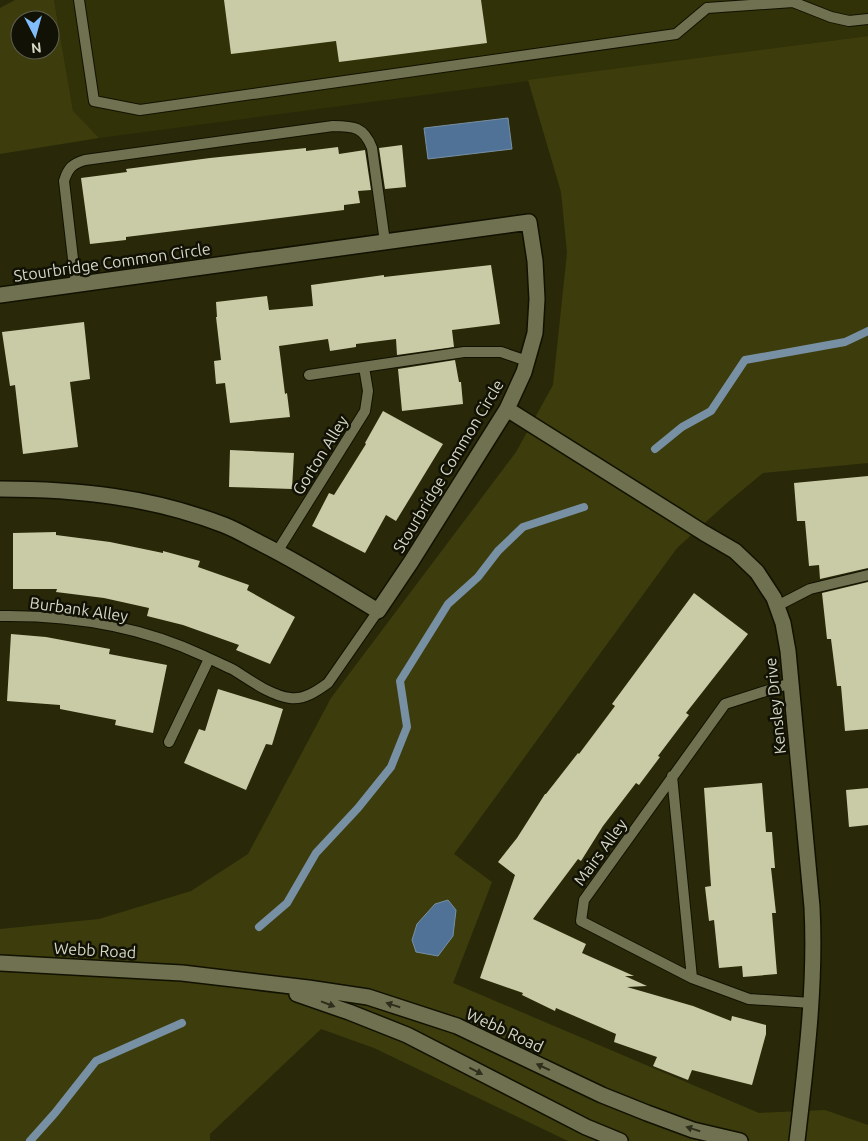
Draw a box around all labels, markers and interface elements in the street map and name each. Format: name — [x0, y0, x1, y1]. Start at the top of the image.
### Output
north arrow — [10, 10, 60, 60]
text: N — [30, 39, 42, 56]
street label: Stourbridge Common Circle — [12, 239, 212, 285]
street label: Stourbridge Common Circle — [389, 376, 507, 556]
street label: Gorton Alley — [289, 412, 352, 498]
street label: Burbank Alley — [29, 593, 130, 625]
street label: Kensley Drive — [761, 657, 789, 755]
street label: Mairs Alley — [570, 815, 630, 889]
street label: Webb Road — [53, 939, 137, 961]
one-way arrow — [321, 1000, 336, 1008]
one-way arrow — [385, 1000, 400, 1008]
street label: Webb Road — [464, 1004, 546, 1056]
one-way arrow — [536, 1063, 550, 1071]
one-way arrow — [469, 1067, 483, 1075]
one-way arrow — [685, 1124, 700, 1132]

